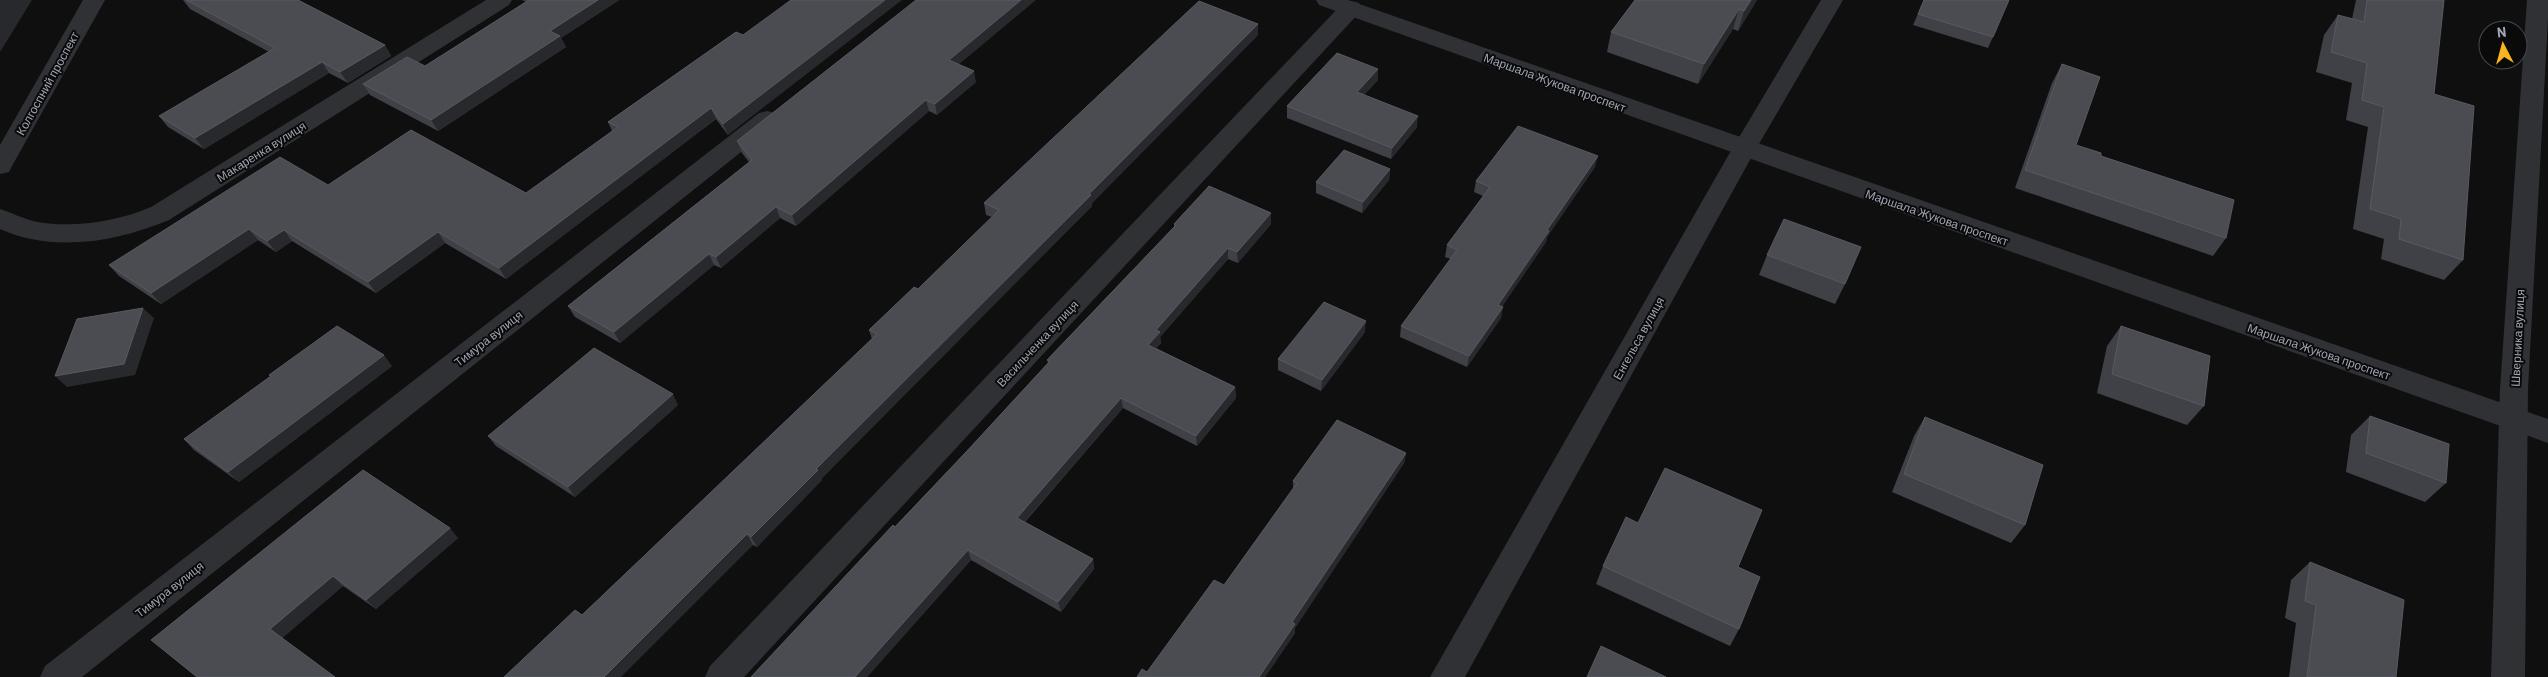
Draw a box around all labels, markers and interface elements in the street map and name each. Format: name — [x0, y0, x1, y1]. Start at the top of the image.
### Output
north arrow — [2478, 20, 2528, 70]
text: N — [2496, 23, 2507, 41]
street label: Колгоспний проспект — [13, 28, 82, 138]
street label: Маршала Жукова проспект — [1482, 50, 1628, 115]
street label: Макаренка вулиця — [214, 118, 309, 185]
street label: Маршала Жукова проспект — [1863, 186, 2011, 249]
street label: Шверника вулиця — [2507, 289, 2528, 387]
street label: Енгельса вулиця — [1610, 294, 1667, 382]
street label: Васильченка вулиця — [993, 297, 1081, 390]
street label: Тимура вулиця — [451, 307, 525, 370]
street label: Маршала Жукова проспект — [2245, 320, 2393, 383]
street label: Тимура вулиця — [132, 558, 206, 621]

